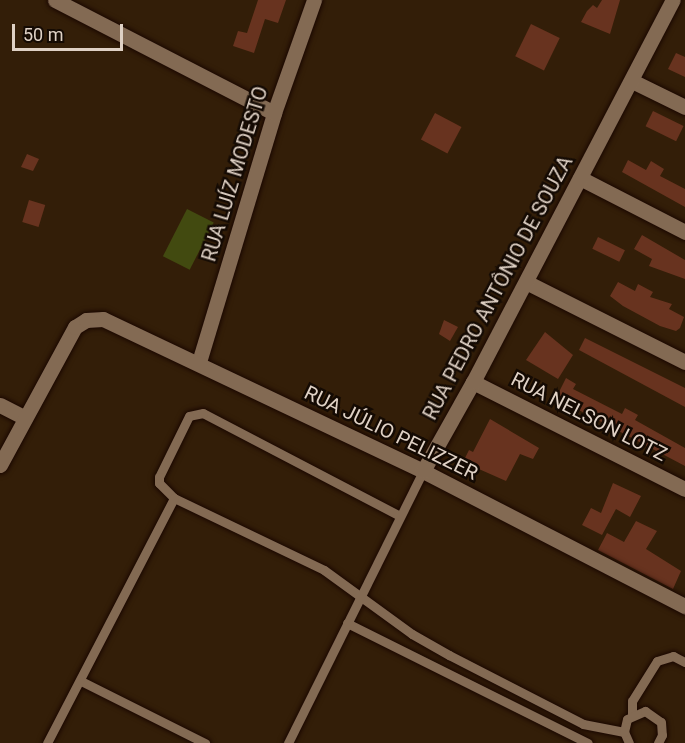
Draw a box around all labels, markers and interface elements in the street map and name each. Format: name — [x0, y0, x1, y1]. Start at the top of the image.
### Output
scale bar — [15, 12, 126, 50]
text: 50 m — [23, 24, 63, 45]
street label: RUA LUÍZ MODESTO — [197, 84, 273, 264]
street label: RUA PEDRO ANTÔNIO DE SOUZA — [418, 152, 578, 424]
street label: RUA NELSON LOTZ — [507, 367, 671, 467]
street label: RUA JÚLIO PELIZZER — [300, 381, 482, 485]

